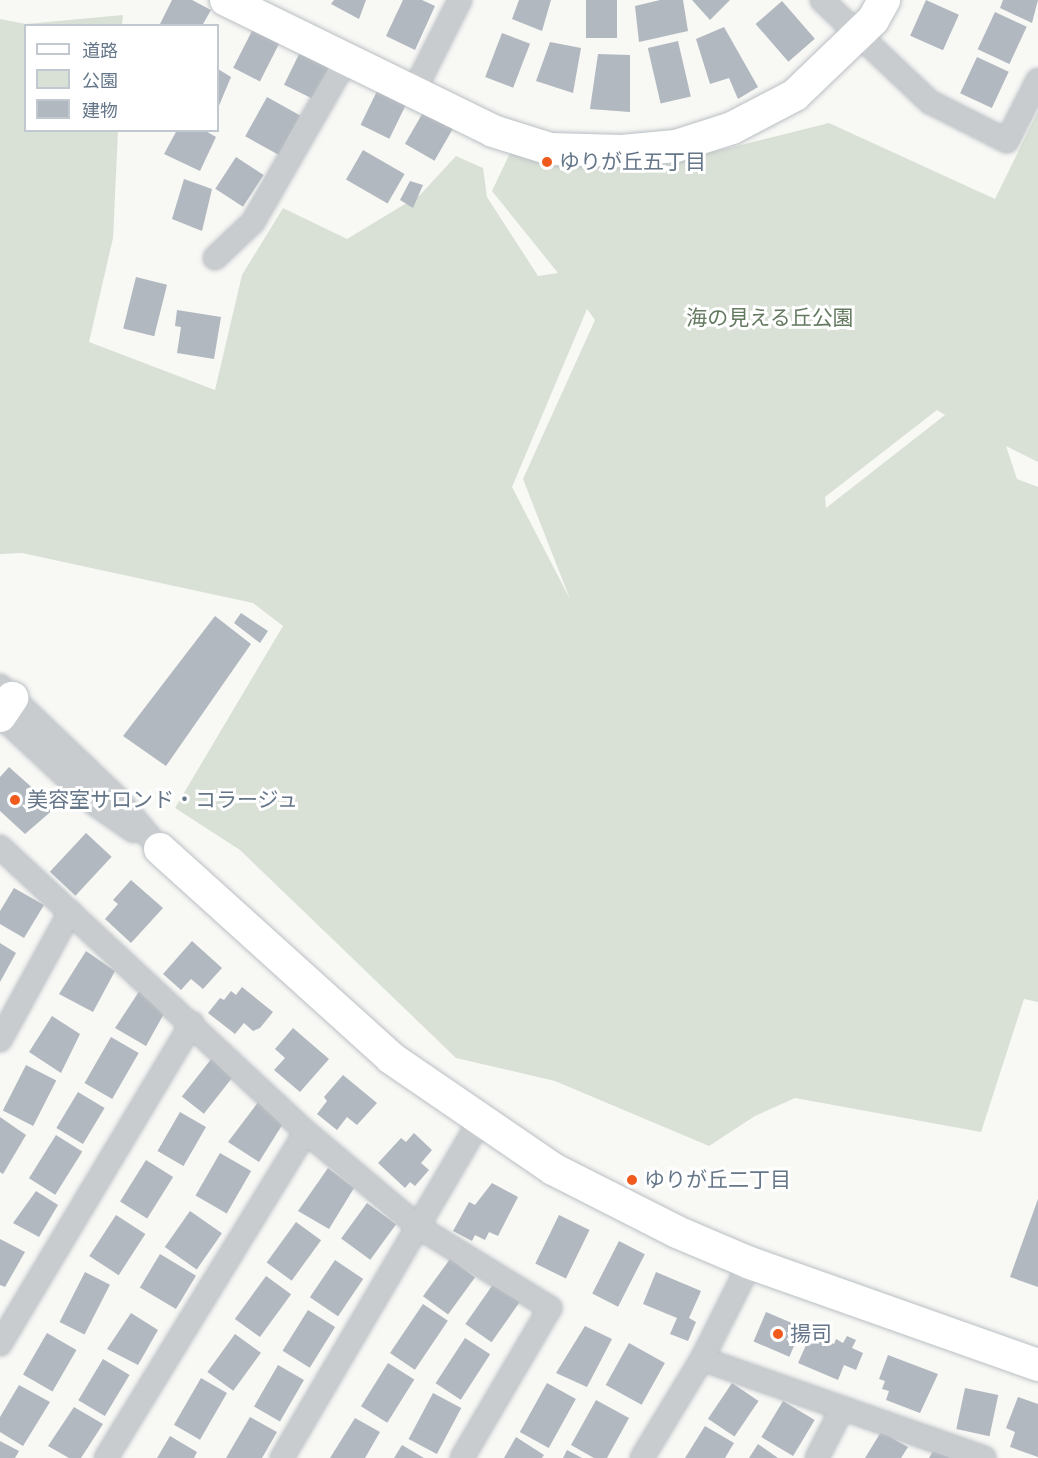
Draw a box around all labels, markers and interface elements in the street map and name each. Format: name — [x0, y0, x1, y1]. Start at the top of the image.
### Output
legend — [24, 24, 219, 132]
text: 道路 — [82, 39, 118, 62]
text: 公園 — [82, 69, 118, 92]
text: 建物 — [82, 99, 118, 122]
place label: ゆりが丘五丁目 — [559, 149, 706, 175]
marker: ゆりが丘五丁目 — [540, 155, 554, 169]
park label: 海の見える丘公園 — [686, 305, 854, 331]
place label: 美容室サロンド・コラージュ — [27, 787, 300, 813]
marker: 美容室サロンド・コラージュ — [8, 793, 22, 807]
place label: ゆりが丘二丁目 — [644, 1167, 791, 1193]
marker: ゆりが丘二丁目 — [625, 1173, 639, 1187]
place label: 揚司 — [790, 1321, 832, 1347]
marker: 揚司 — [771, 1327, 785, 1341]

